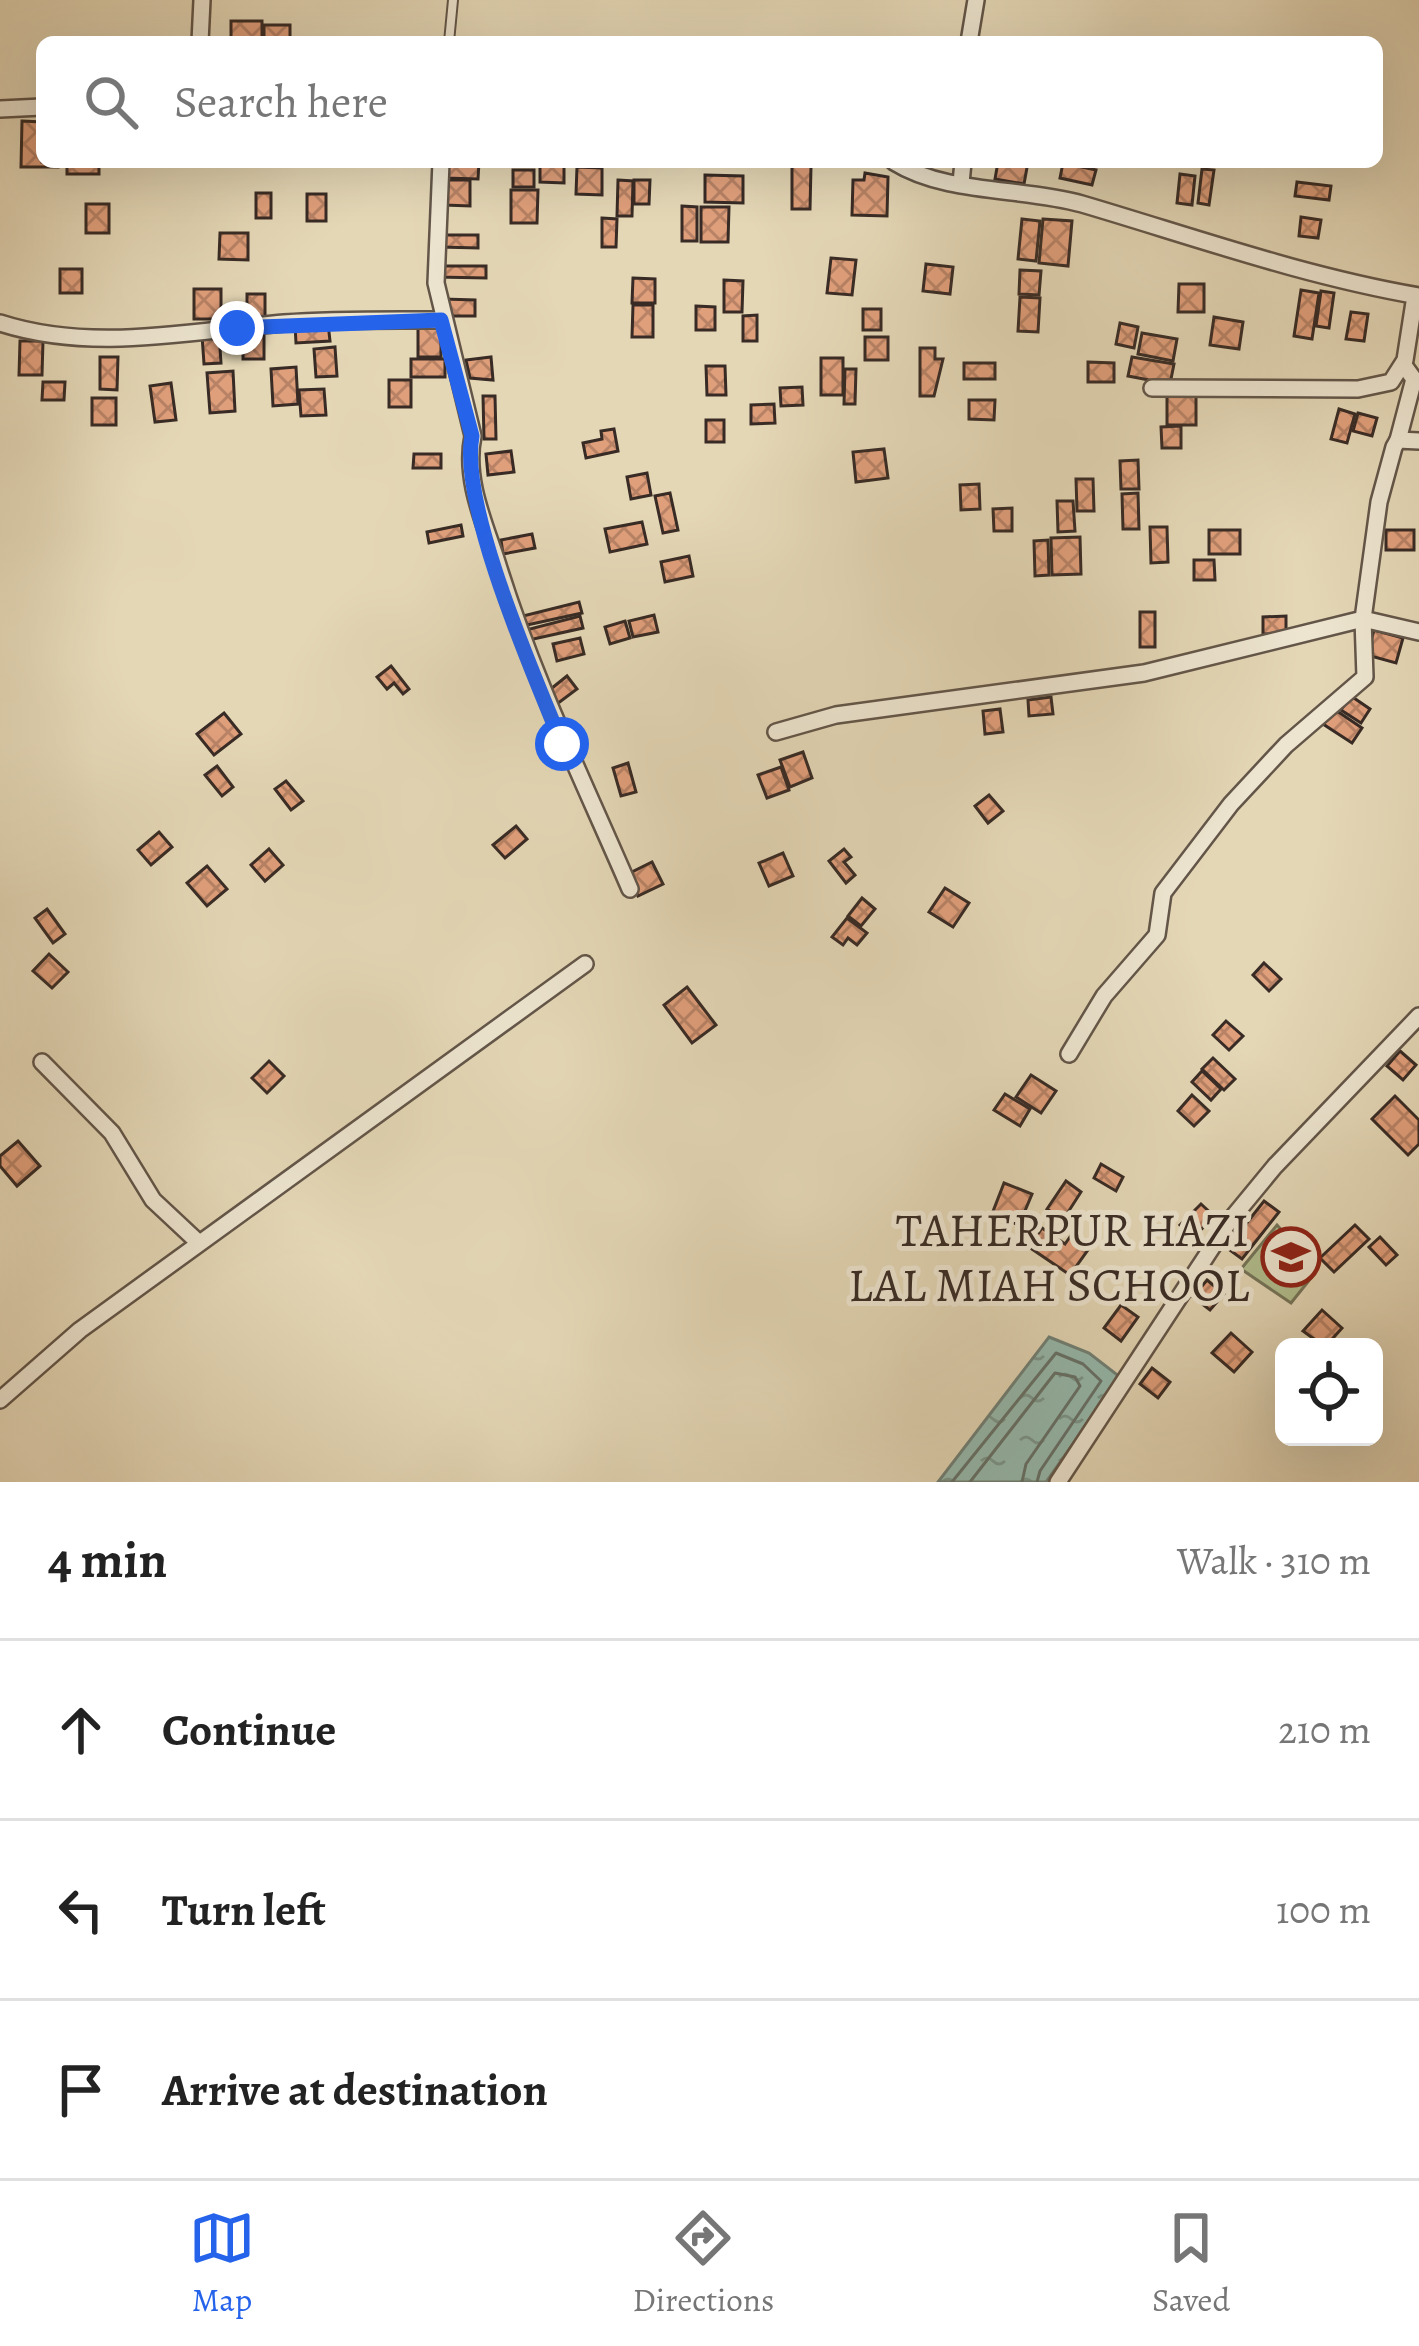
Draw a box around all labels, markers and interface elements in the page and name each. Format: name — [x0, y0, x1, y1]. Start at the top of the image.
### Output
search box — [36, 36, 1383, 168]
icon: search — [78, 69, 144, 135]
text: Search here — [174, 71, 388, 133]
route end — [210, 301, 264, 355]
route start — [535, 717, 589, 771]
place label: TAHERPUR HAZI LAL MIAH SCHOOL — [848, 1197, 1250, 1318]
school or university icon: TAHERPUR HAZI LAL MIAH SCHOOL — [1260, 1226, 1322, 1288]
map controls — [1275, 1338, 1383, 1446]
button: locate — [1275, 1338, 1383, 1446]
text: 4 min — [48, 1525, 167, 1595]
text: Walk · 310 m — [1177, 1534, 1371, 1587]
icon: ahead — [48, 1697, 114, 1763]
text: Continue — [162, 1699, 336, 1761]
text: 210 m — [1278, 1703, 1371, 1756]
icon: left — [48, 1877, 114, 1943]
text: Turn left — [162, 1879, 326, 1941]
text: 100 m — [1276, 1883, 1371, 1936]
icon: arrive — [48, 2057, 114, 2123]
text: Arrive at destination — [162, 2059, 548, 2121]
tab: Map — [189, 2205, 255, 2322]
tab: Directions — [633, 2205, 774, 2322]
tab: Saved — [1152, 2205, 1230, 2322]

